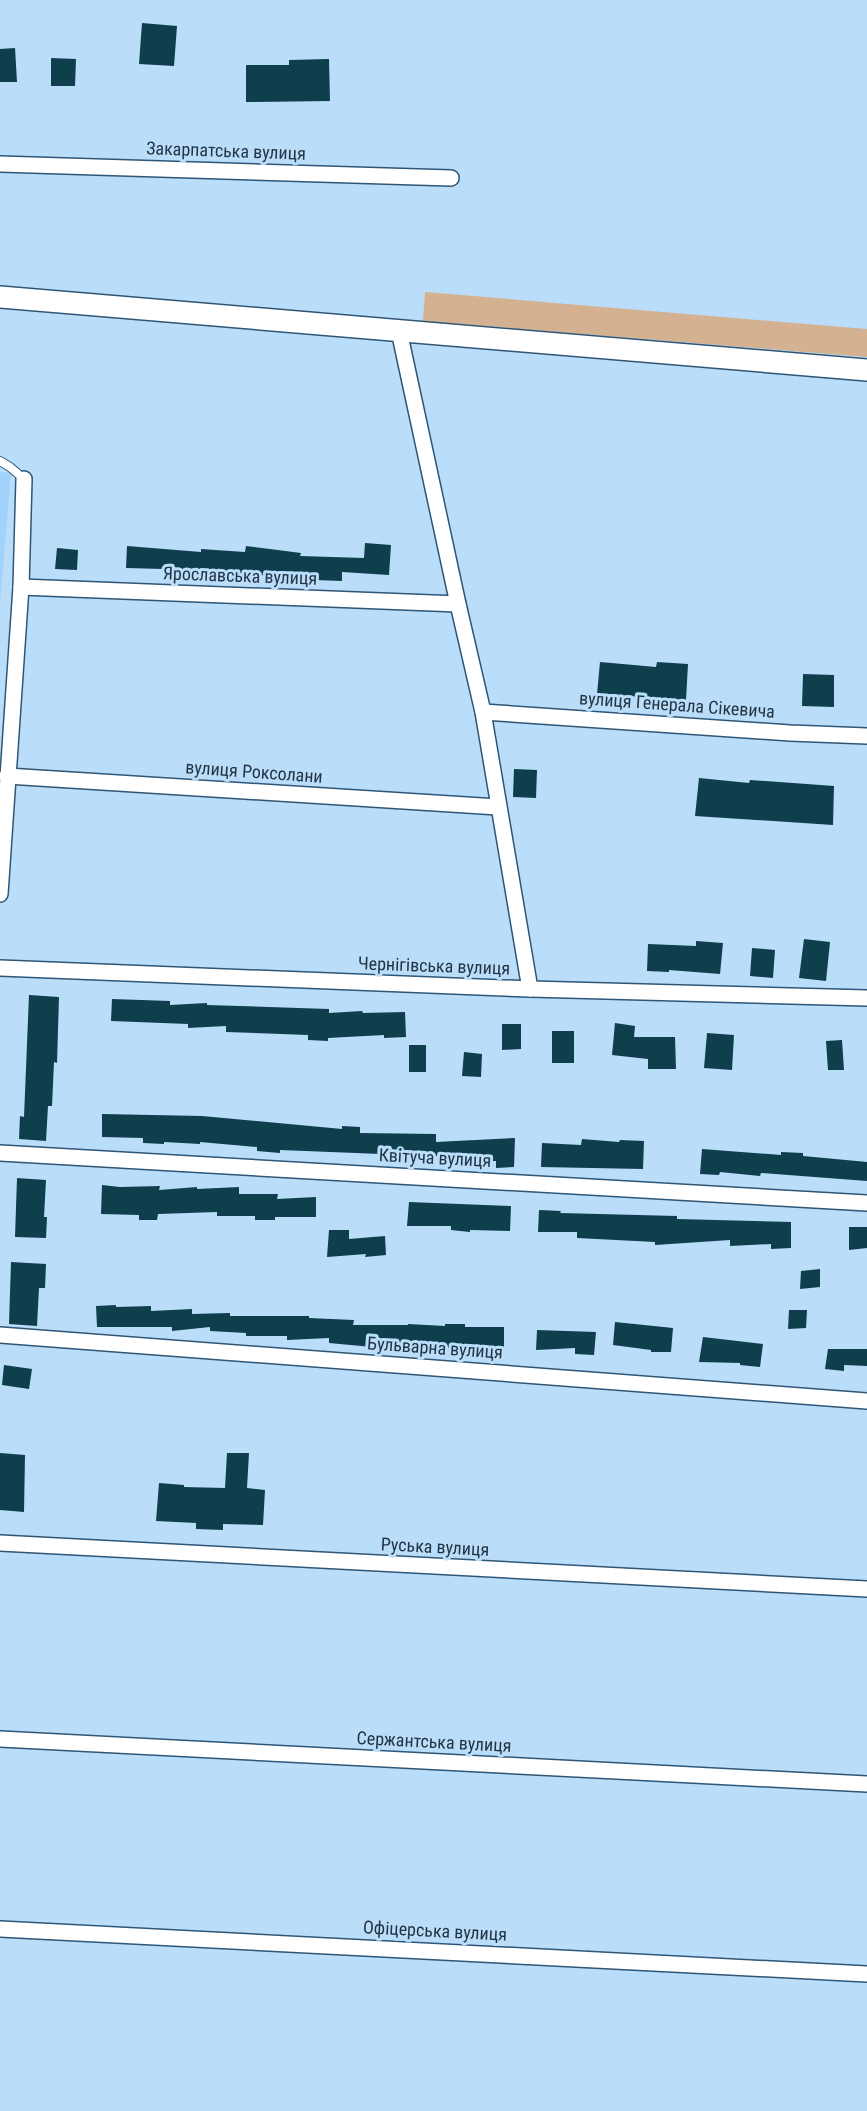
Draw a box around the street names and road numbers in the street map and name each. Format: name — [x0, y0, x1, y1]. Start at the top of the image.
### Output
street label: Закарпатська вулиця — [146, 137, 306, 164]
street label: Ярославська вулиця — [163, 562, 317, 589]
street label: вулиця Генерала Сікевича — [578, 687, 776, 722]
street label: вулиця Роксолани — [185, 756, 323, 787]
street label: Чернігівська вулиця — [358, 952, 510, 979]
street label: Квітуча вулиця — [378, 1144, 492, 1171]
street label: Бульварна вулиця — [366, 1332, 504, 1363]
street label: Руська вулиця — [380, 1533, 490, 1560]
street label: Сержантська вулиця — [356, 1727, 512, 1756]
street label: Офіцерська вулиця — [363, 1916, 508, 1945]

